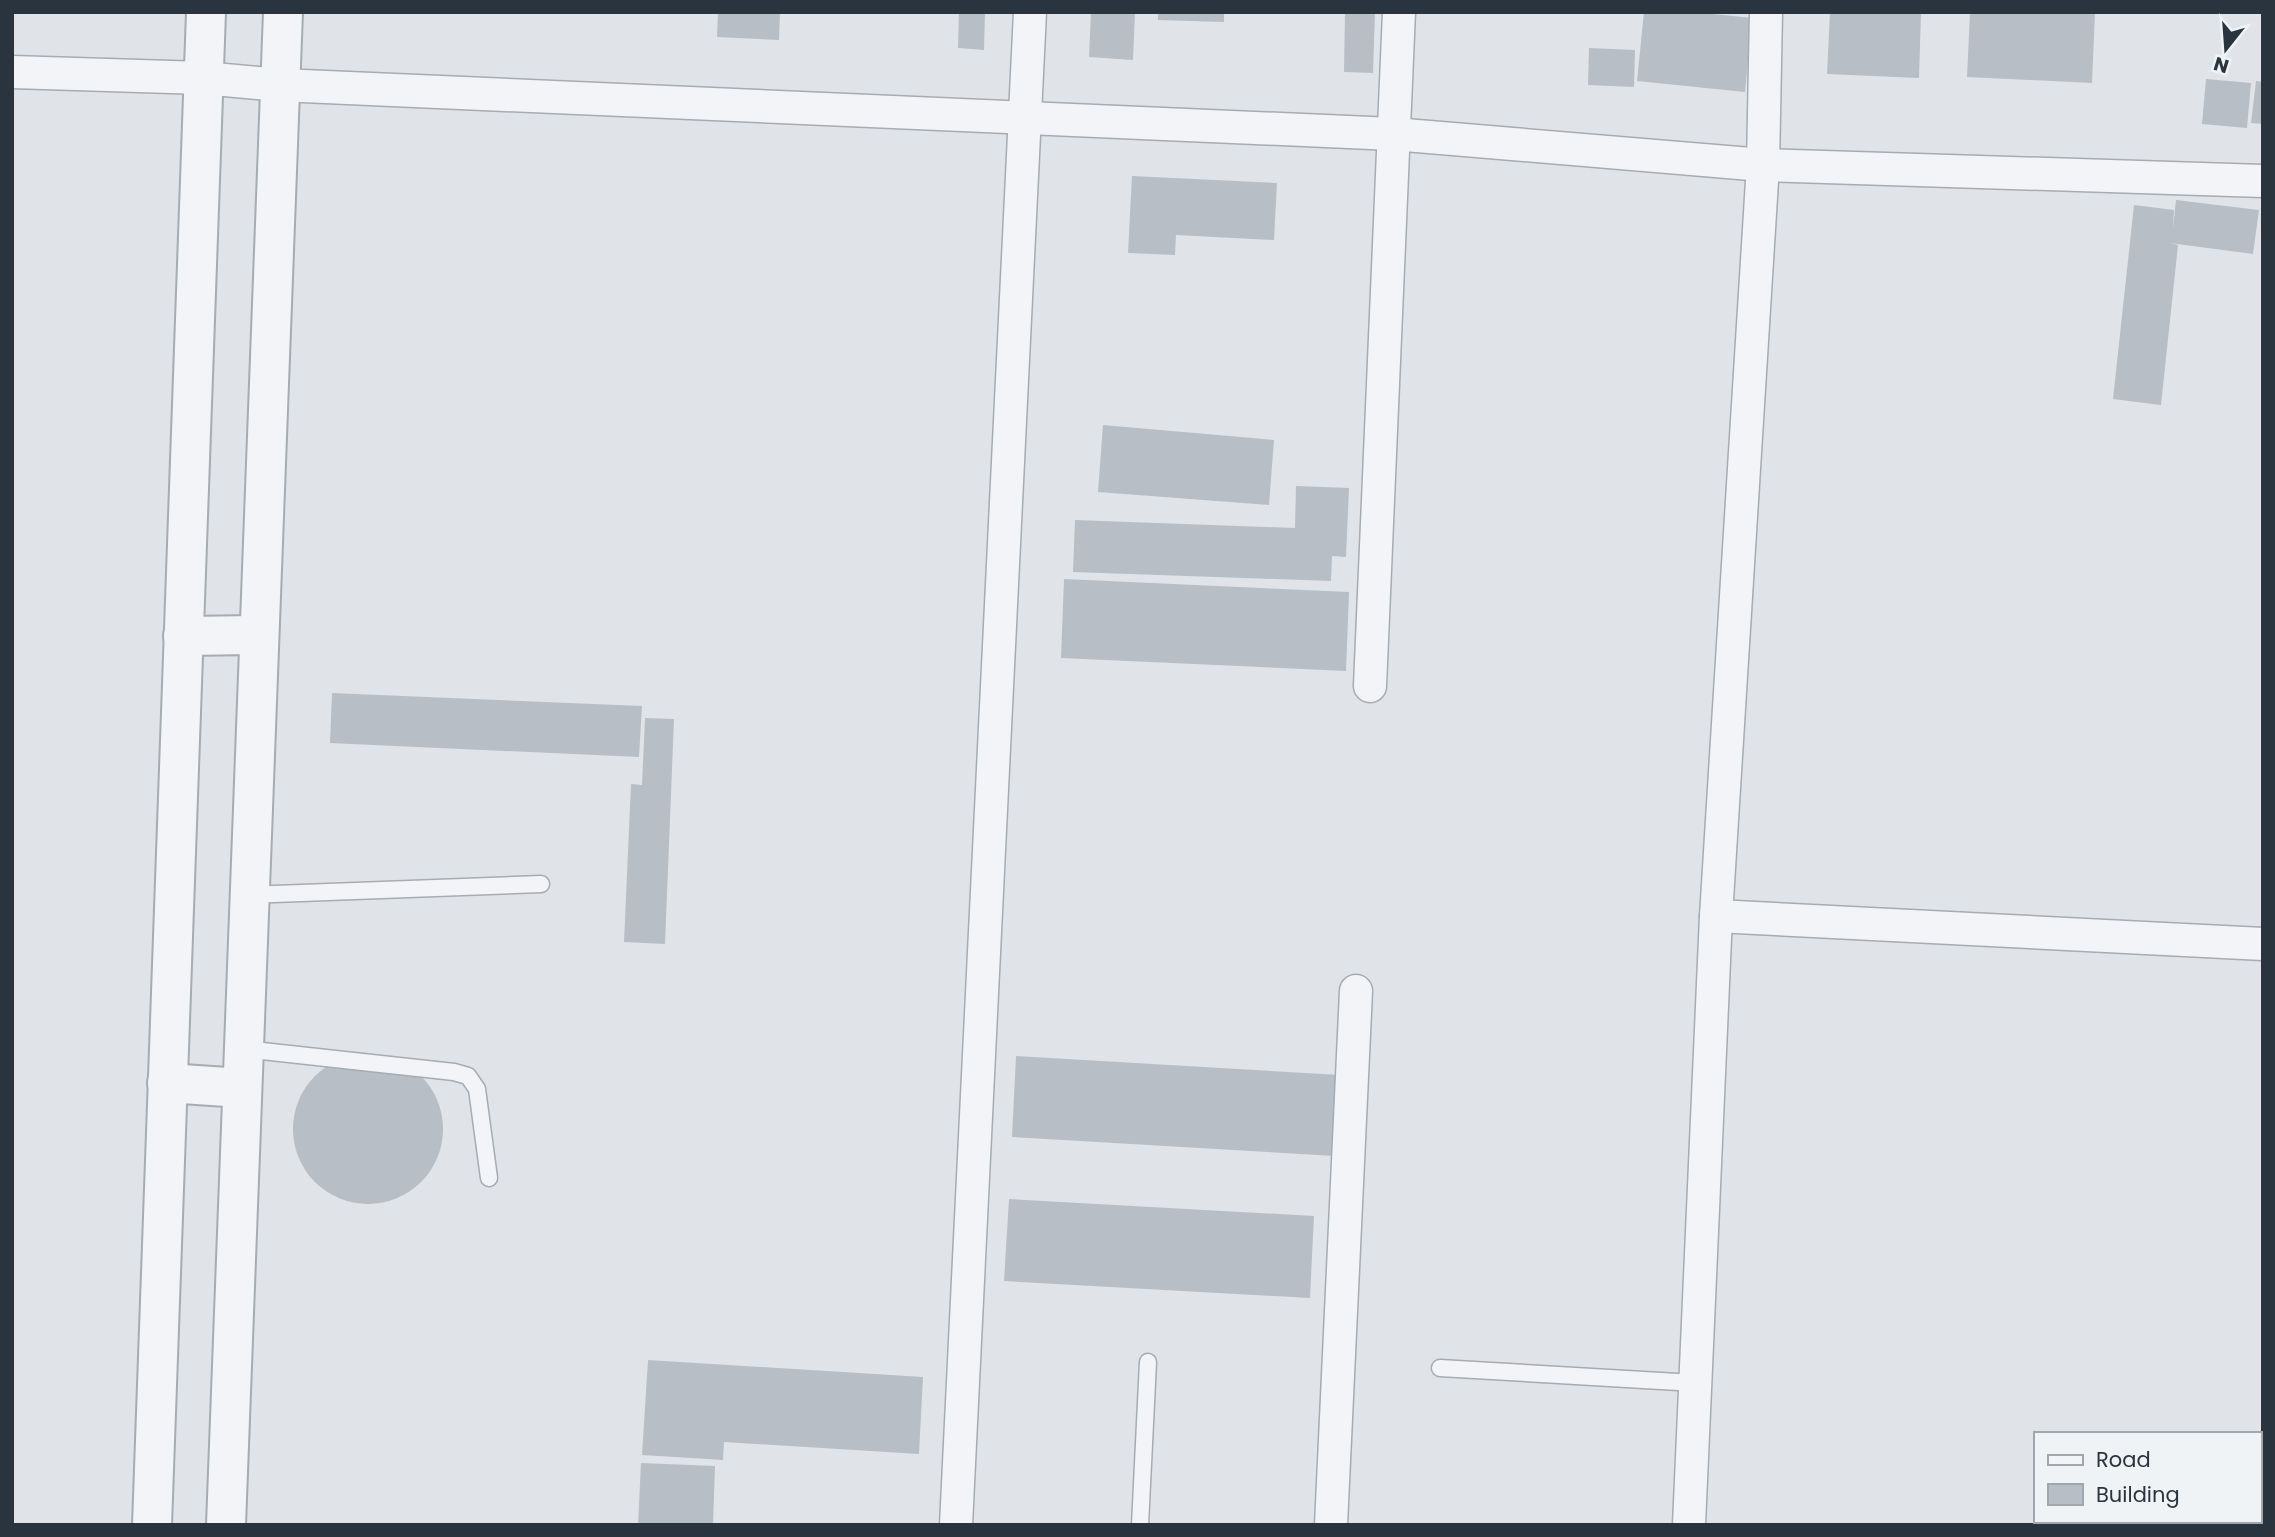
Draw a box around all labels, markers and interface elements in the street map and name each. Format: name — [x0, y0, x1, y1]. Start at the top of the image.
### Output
north arrow — [2191, 14, 2261, 84]
text: N — [2210, 50, 2232, 80]
legend — [2034, 1432, 2261, 1523]
text: Road — [2096, 1445, 2151, 1474]
text: Building — [2096, 1480, 2180, 1509]

